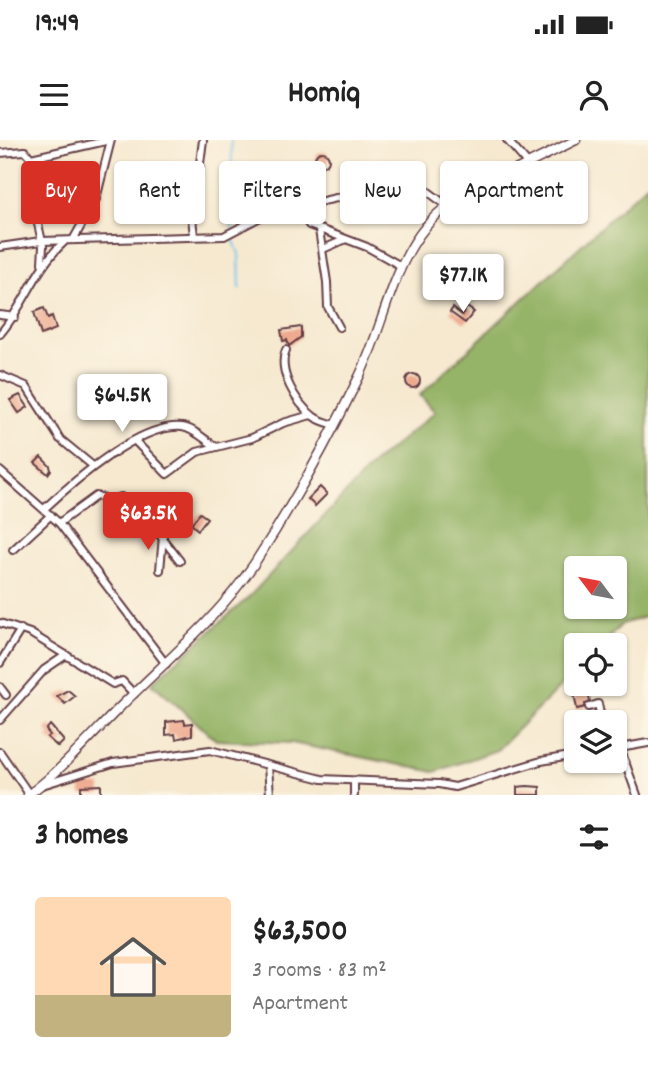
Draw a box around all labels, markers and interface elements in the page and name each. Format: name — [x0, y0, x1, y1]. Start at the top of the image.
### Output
text: 19:49 — [35, 6, 80, 43]
text: Homiq — [288, 72, 360, 118]
icon: menu — [35, 76, 73, 114]
icon: person — [575, 76, 613, 114]
chip: Buy — [21, 161, 100, 224]
chip: Rent — [114, 161, 205, 224]
chip: Filters — [219, 161, 326, 224]
chip: New — [340, 161, 426, 224]
chip: Apartment — [440, 161, 588, 224]
pin: $77.1K — [406, 254, 520, 314]
text: $77.1K — [439, 260, 487, 293]
pin: $64.5K — [65, 374, 179, 434]
text: $64.5K — [93, 380, 151, 413]
pin: $63.5K — [91, 492, 205, 552]
text: $63.5K — [119, 498, 177, 531]
north arrow — [564, 556, 626, 620]
map controls — [564, 556, 627, 773]
button: locate — [564, 633, 627, 696]
button: layers — [564, 710, 627, 773]
text: 3 homes — [35, 816, 129, 859]
icon: filters — [575, 818, 613, 856]
text: $63,500 — [252, 912, 348, 955]
icon: home — [91, 925, 175, 1009]
text: 3 rooms · 83 m² — [252, 955, 387, 988]
text: Apartment — [252, 988, 348, 1021]

